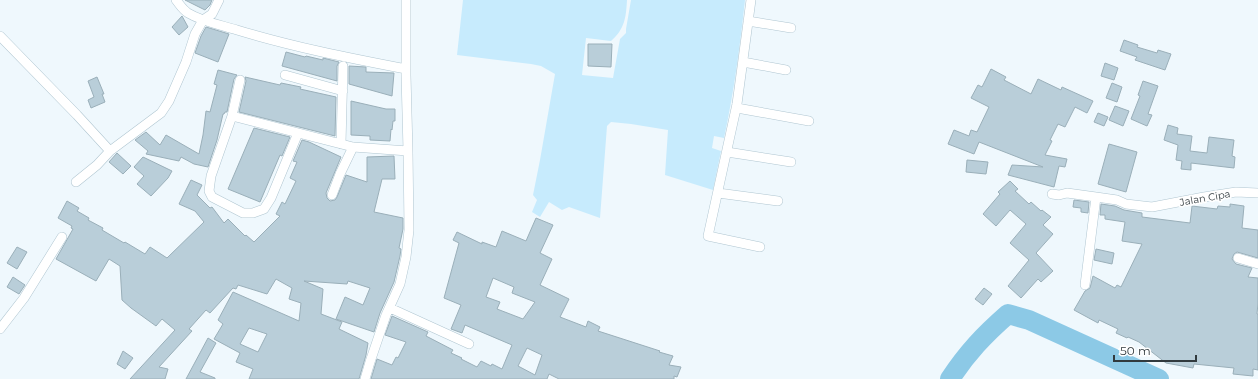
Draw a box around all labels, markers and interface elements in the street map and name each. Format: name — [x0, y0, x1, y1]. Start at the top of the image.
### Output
street label: Jalan Cipa — [1178, 187, 1231, 209]
scale bar — [1114, 337, 1196, 363]
text: 50 m — [1120, 343, 1151, 358]

